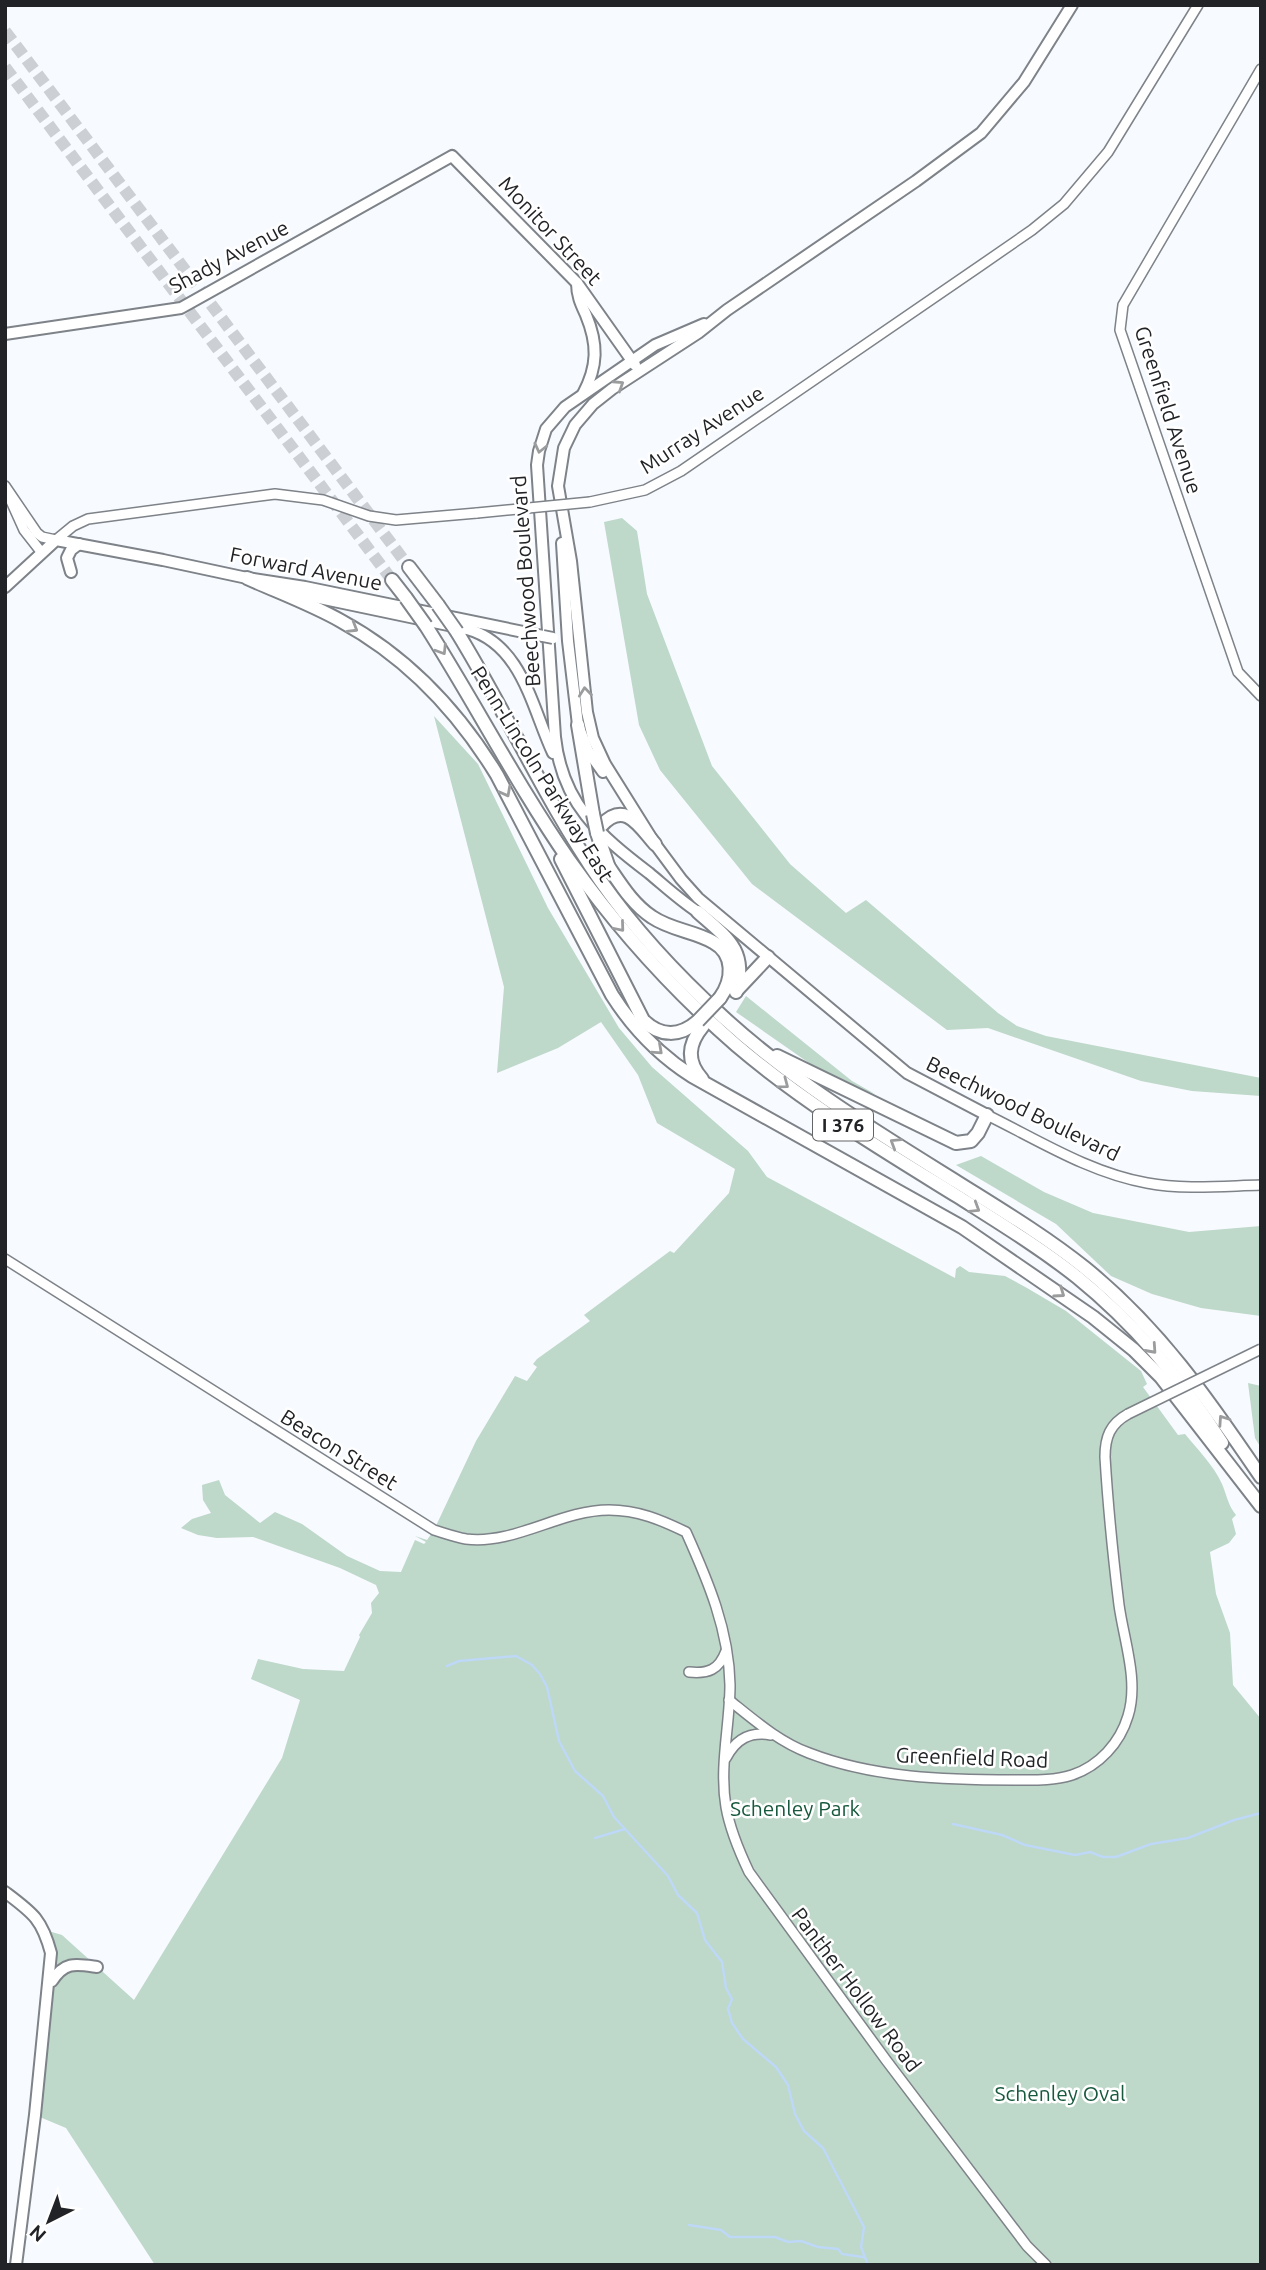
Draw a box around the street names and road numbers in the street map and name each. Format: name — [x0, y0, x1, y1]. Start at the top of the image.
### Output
street label: Monitor Street — [494, 171, 607, 290]
street label: Shady Avenue — [165, 215, 292, 298]
street label: Greenfield Avenue — [1130, 323, 1207, 497]
street label: Murray Avenue — [635, 380, 768, 478]
street label: Beechwood Boulevard — [506, 474, 544, 688]
street label: Forward Avenue — [228, 541, 384, 595]
street label: Penn-Lincoln Parkway East — [467, 661, 619, 886]
street label: Beechwood Boulevard — [923, 1051, 1124, 1165]
road number: I 376 — [813, 1110, 873, 1140]
street label: Beacon Street — [277, 1404, 402, 1495]
street label: Greenfield Road — [895, 1742, 1049, 1772]
street label: Panther Hollow Road — [787, 1903, 926, 2076]

